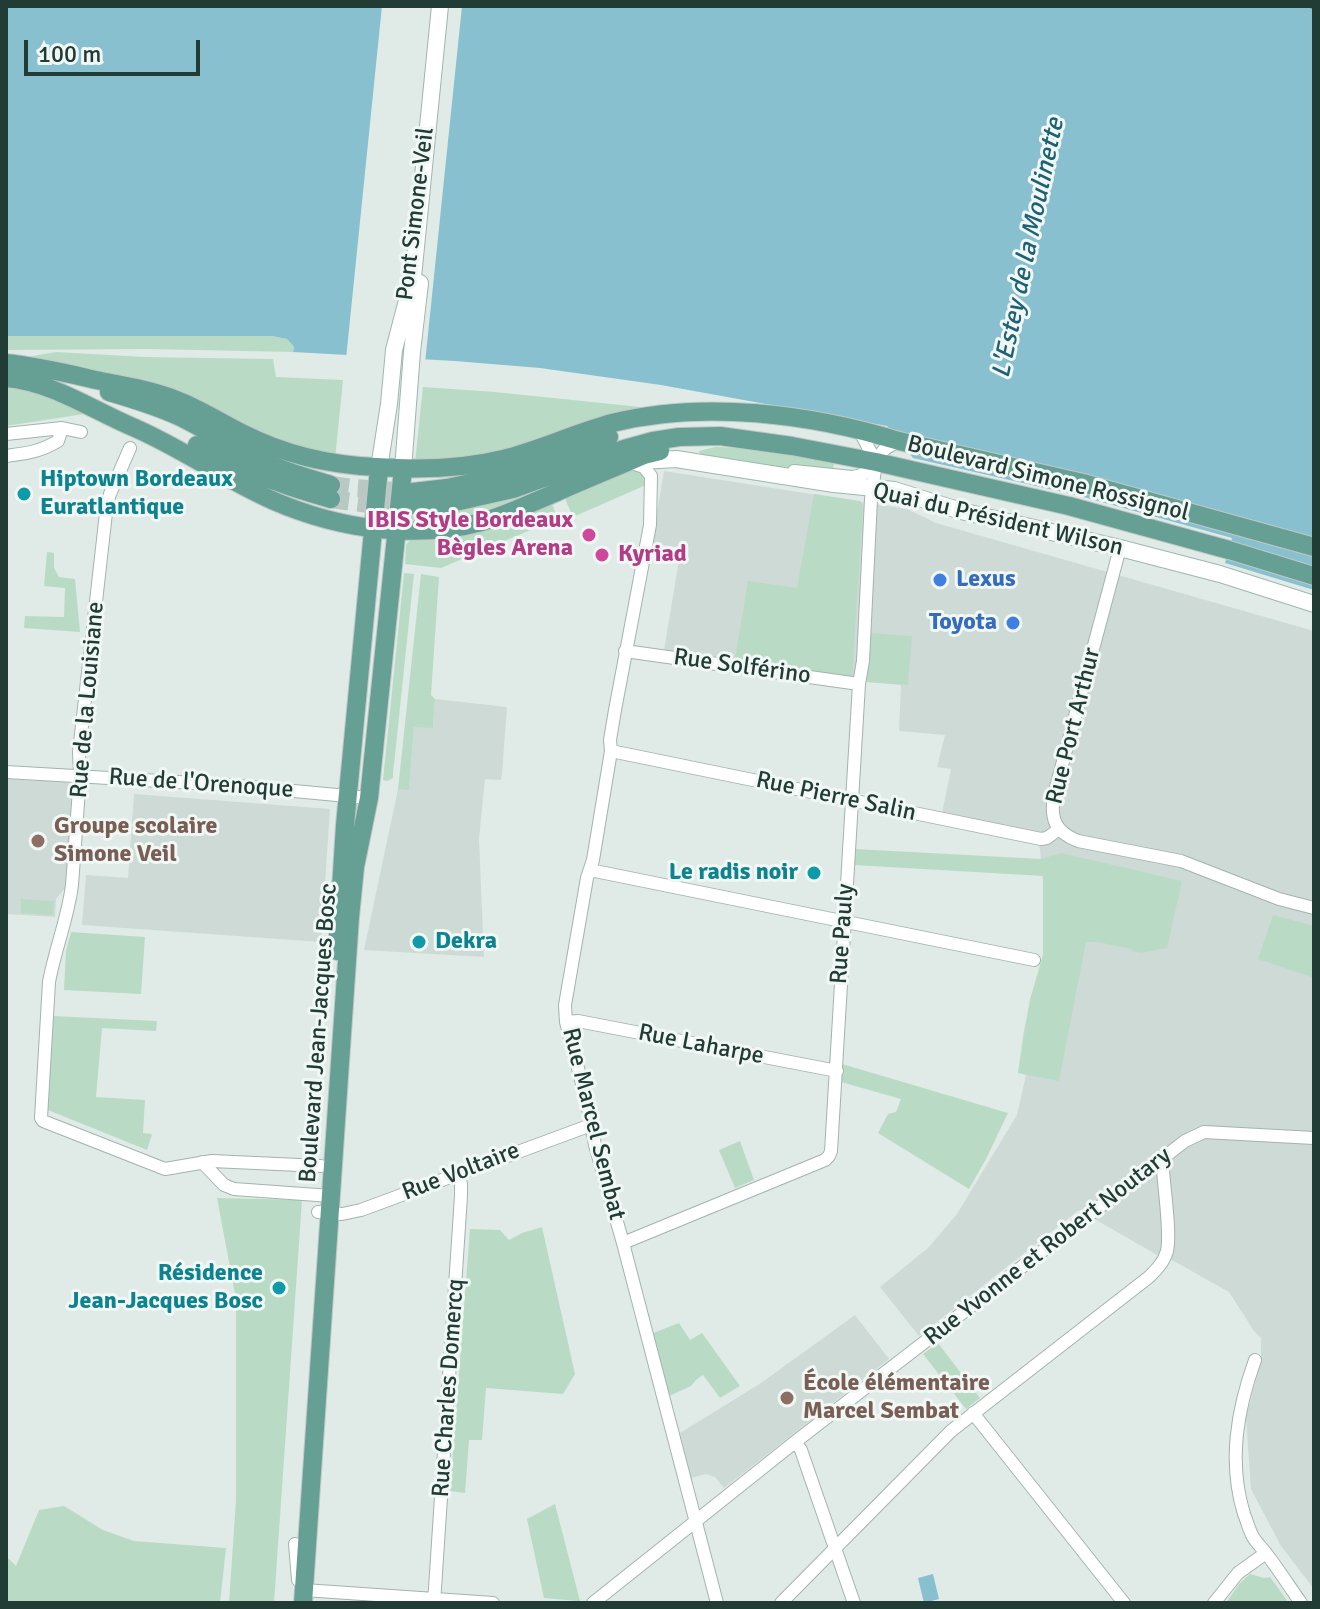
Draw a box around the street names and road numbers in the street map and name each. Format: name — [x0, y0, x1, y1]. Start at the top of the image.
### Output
street label: Pont Simone-Veil — [391, 126, 441, 302]
street label: Boulevard Simone Rossignol — [904, 430, 1192, 528]
street label: Quai du Président Wilson — [870, 477, 1126, 563]
street label: Rue de la Louisiane — [65, 601, 111, 799]
street label: Rue Solférino — [672, 643, 812, 691]
street label: Rue Port Arthur — [1041, 645, 1107, 807]
street label: Rue de l'Orenoque — [108, 763, 294, 805]
street label: Rue Pierre Salin — [753, 766, 919, 828]
street label: Boulevard Jean-Jacques Bosc — [294, 882, 344, 1184]
street label: Rue Pauly — [825, 883, 861, 985]
street label: Rue Laharpe — [636, 1019, 766, 1071]
street label: Rue Marcel Sembat — [555, 1025, 631, 1223]
street label: Rue Voltaire — [398, 1136, 524, 1208]
street label: Rue Yvonne et Robert Noutary — [919, 1142, 1177, 1352]
street label: Rue Charles Domercq — [427, 1278, 471, 1498]

